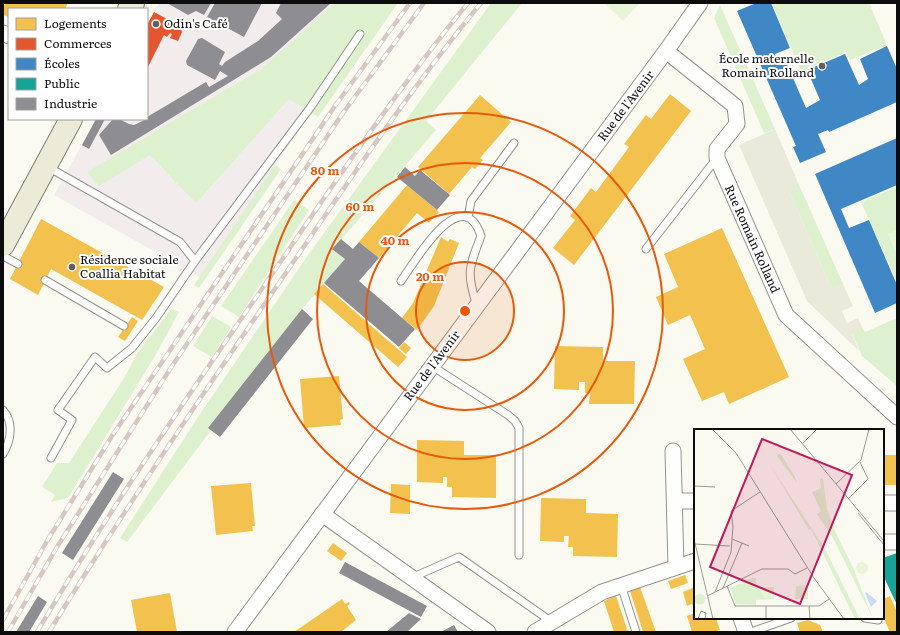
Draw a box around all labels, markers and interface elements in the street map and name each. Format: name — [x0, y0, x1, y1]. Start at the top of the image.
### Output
legend — [8, 8, 148, 120]
text: Logements — [44, 14, 107, 32]
place label: Odin's Café — [164, 14, 228, 32]
marker: Odin's Café — [151, 19, 161, 29]
text: Commerces — [44, 34, 112, 52]
place label: École maternelle Romain Rolland — [719, 49, 815, 81]
text: Écoles — [44, 54, 80, 72]
marker: École maternelle Romain Rolland — [817, 61, 827, 71]
street label: Rue de l'Avenir — [593, 66, 658, 144]
text: Public — [44, 74, 80, 92]
text: Industrie — [44, 94, 97, 112]
text: 80 m — [311, 161, 339, 179]
street label: Rue Romain Rolland — [721, 182, 785, 296]
text: 60 m — [346, 197, 374, 215]
text: 40 m — [381, 231, 410, 249]
place label: Résidence sociale Coallia Habitat — [80, 250, 179, 282]
marker: Résidence sociale Coallia Habitat — [67, 262, 77, 272]
text: 20 m — [416, 267, 444, 285]
centre of rings — [458, 304, 472, 318]
street label: Rue de l'Avenir — [399, 326, 464, 404]
inset map — [694, 429, 884, 619]

